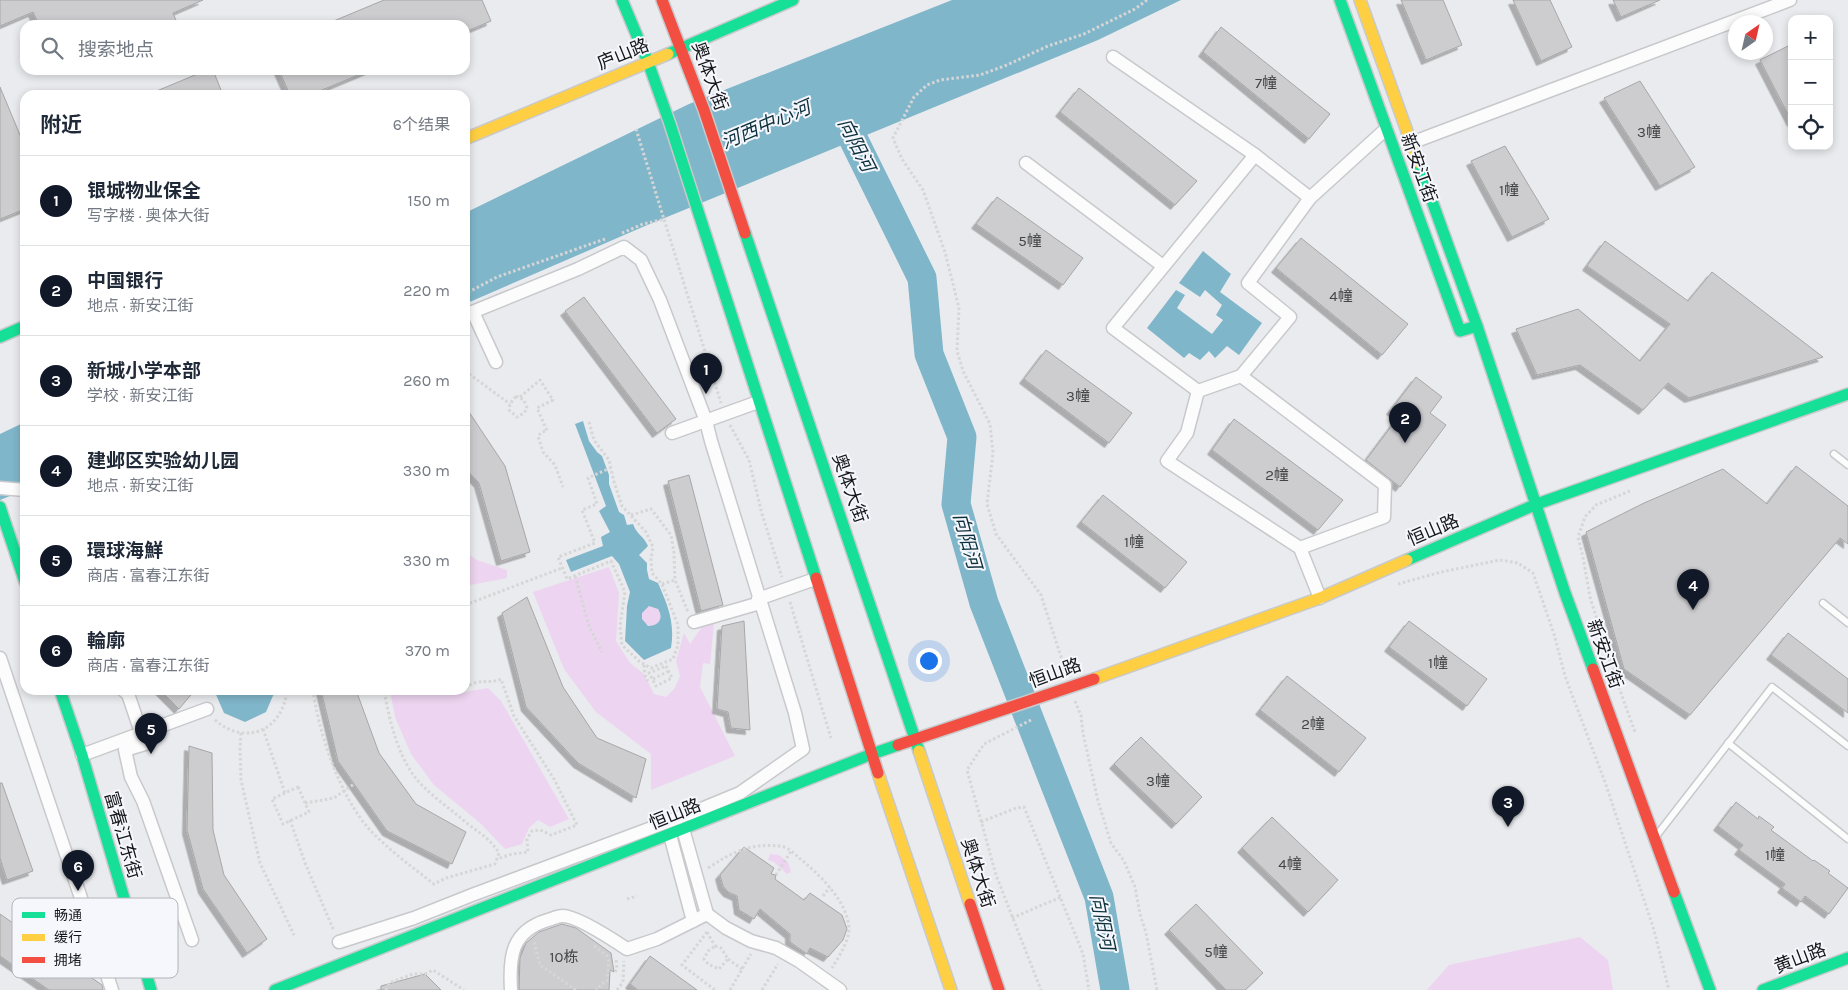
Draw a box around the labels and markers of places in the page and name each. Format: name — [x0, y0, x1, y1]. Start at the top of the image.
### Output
pin: 1 — [690, 353, 722, 394]
pin: 2 — [1389, 402, 1421, 443]
pin: 4 — [1677, 569, 1709, 610]
pin: 5 — [135, 713, 167, 754]
pin: 3 — [1492, 786, 1524, 827]
pin: 6 — [62, 850, 94, 891]

